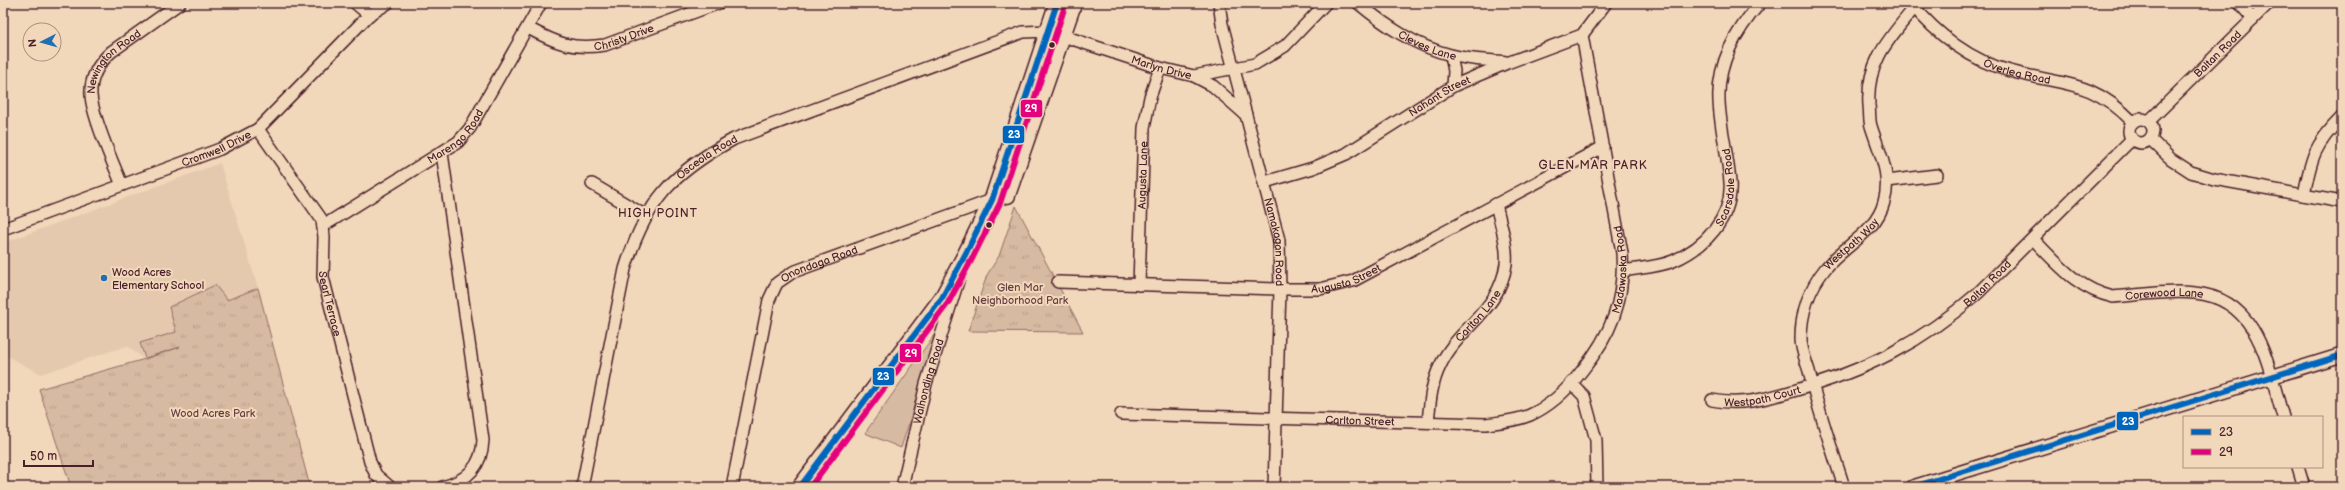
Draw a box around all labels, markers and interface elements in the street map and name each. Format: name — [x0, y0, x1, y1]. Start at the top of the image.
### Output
street label: Christy Drive — [593, 21, 656, 53]
north arrow — [22, 22, 62, 62]
street label: Newington Road — [85, 27, 143, 94]
street label: Cleves Lane — [1396, 28, 1458, 63]
street label: Baltan Road — [2191, 28, 2244, 80]
text: N — [26, 38, 39, 48]
unlabelled marker — [1047, 40, 1057, 50]
street label: Marlyn Drive — [1129, 53, 1193, 82]
street label: Overlea Road — [1981, 56, 2052, 87]
street label: Nahant Street — [1406, 73, 1473, 119]
line badge: 29 — [1020, 99, 1043, 118]
text: 29 — [1024, 102, 1038, 115]
street label: Marengo Road — [425, 107, 486, 167]
line badge: 23 — [1002, 125, 1025, 144]
street label: Cromwell Drive — [180, 128, 254, 170]
text: 23 — [1008, 128, 1021, 141]
street label: Osceola Road — [674, 132, 740, 182]
street label: Augusta Lane — [1135, 140, 1151, 209]
street label: Scarsdale Road — [1713, 147, 1737, 229]
district label: GLEN MAR PARK — [1539, 158, 1647, 173]
street label: Namakagan Road — [1261, 196, 1286, 286]
district label: HIGH POINT — [618, 206, 698, 221]
street label: Westpath Way — [1821, 216, 1882, 273]
unlabelled marker — [984, 220, 994, 230]
street label: Madawaska Road — [1609, 225, 1629, 315]
street label: Onondaga Road — [778, 243, 859, 286]
street label: Baltan Road — [1961, 258, 2014, 310]
street label: Augusta Street — [1311, 261, 1384, 296]
place label: Wood Acres Elementary School — [112, 266, 204, 292]
street label: Searl Terrace — [316, 271, 344, 338]
marker: Wood Acres Elementary School — [99, 273, 109, 283]
park label: Glen Mar Neighborhood Park — [972, 281, 1069, 307]
street label: Corewood Lane — [2125, 286, 2205, 303]
street label: Carlton Lane — [1453, 287, 1504, 345]
street label: Walhonding Road — [911, 337, 947, 425]
line badge: 29 — [899, 343, 922, 363]
text: 29 — [904, 347, 918, 360]
line badge: 23 — [872, 367, 895, 386]
text: 23 — [877, 370, 890, 383]
street label: Westpath Court — [1724, 383, 1803, 409]
park label: Wood Acres Park — [171, 407, 256, 420]
line badge: 23 — [2116, 411, 2139, 431]
street label: Carlton Street — [1325, 414, 1395, 429]
text: 23 — [2122, 415, 2135, 428]
legend — [2183, 416, 2323, 468]
text: 23 — [2219, 425, 2233, 440]
scale bar — [24, 442, 93, 468]
text: 29 — [2219, 445, 2233, 460]
text: 50 m — [30, 449, 57, 464]

